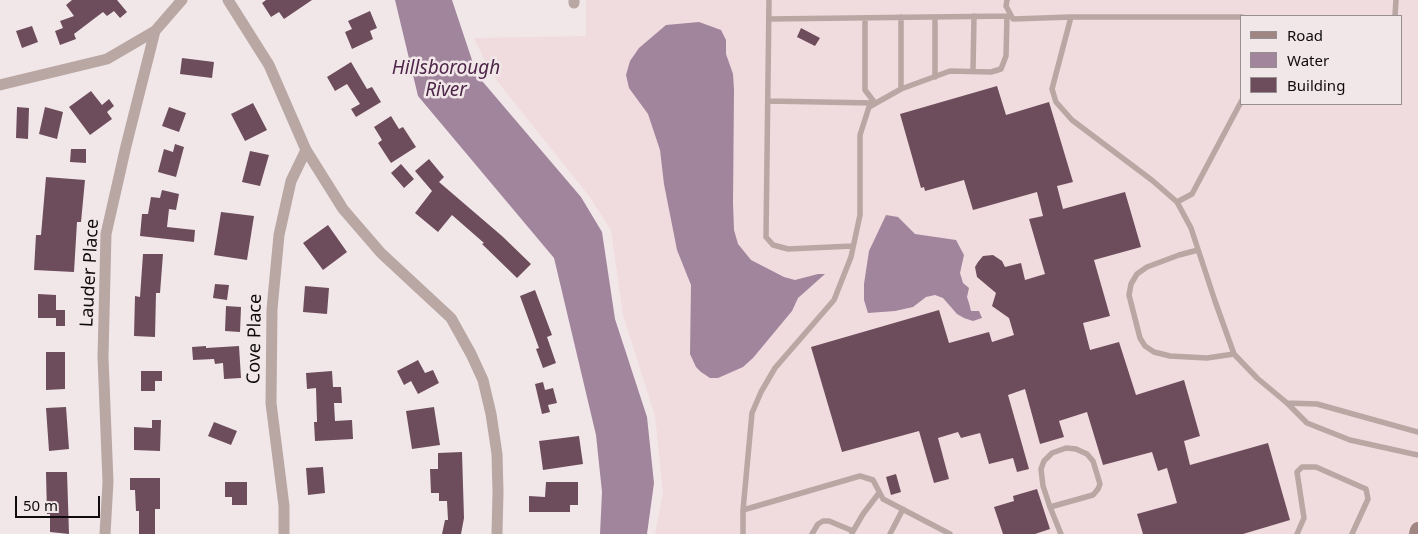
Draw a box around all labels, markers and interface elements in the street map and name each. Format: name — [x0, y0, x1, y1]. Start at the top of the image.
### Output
legend — [1240, 15, 1403, 105]
text: Road — [1287, 25, 1323, 45]
text: Water — [1287, 50, 1329, 70]
water label: Hillsborough River — [392, 58, 500, 102]
text: Building — [1287, 75, 1345, 95]
street label: Lauder Place — [76, 218, 104, 328]
street label: Cove Place — [243, 294, 267, 384]
scale bar — [18, 486, 102, 518]
text: 50 m — [23, 495, 58, 515]

